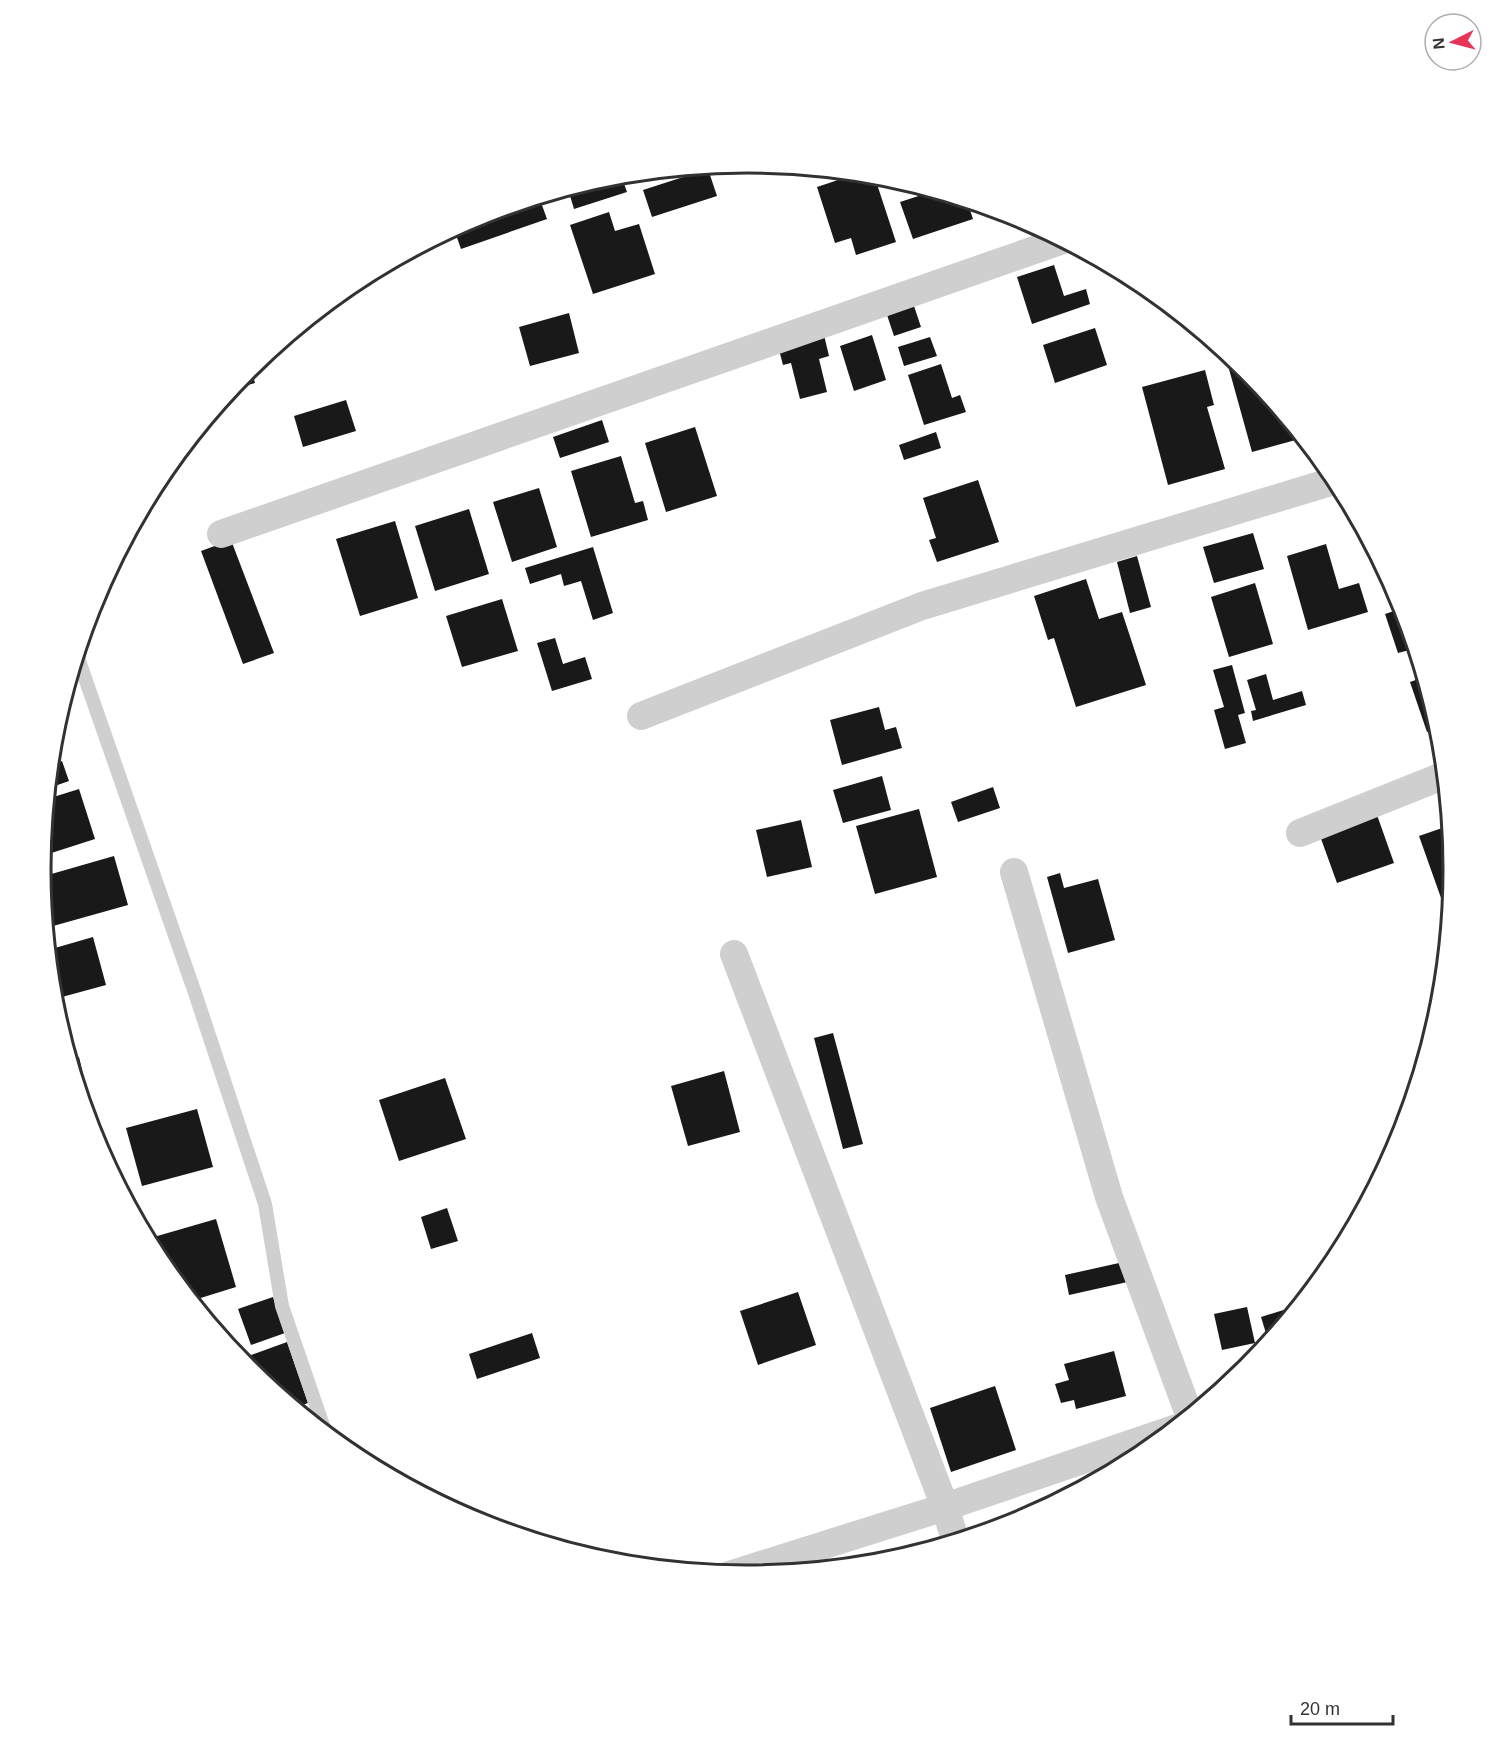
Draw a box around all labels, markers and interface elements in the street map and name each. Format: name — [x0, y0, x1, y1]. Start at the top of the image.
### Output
north arrow — [1423, 12, 1483, 72]
text: N — [1430, 37, 1448, 50]
scale bar — [1291, 1688, 1393, 1726]
text: 20 m — [1300, 1699, 1340, 1719]

